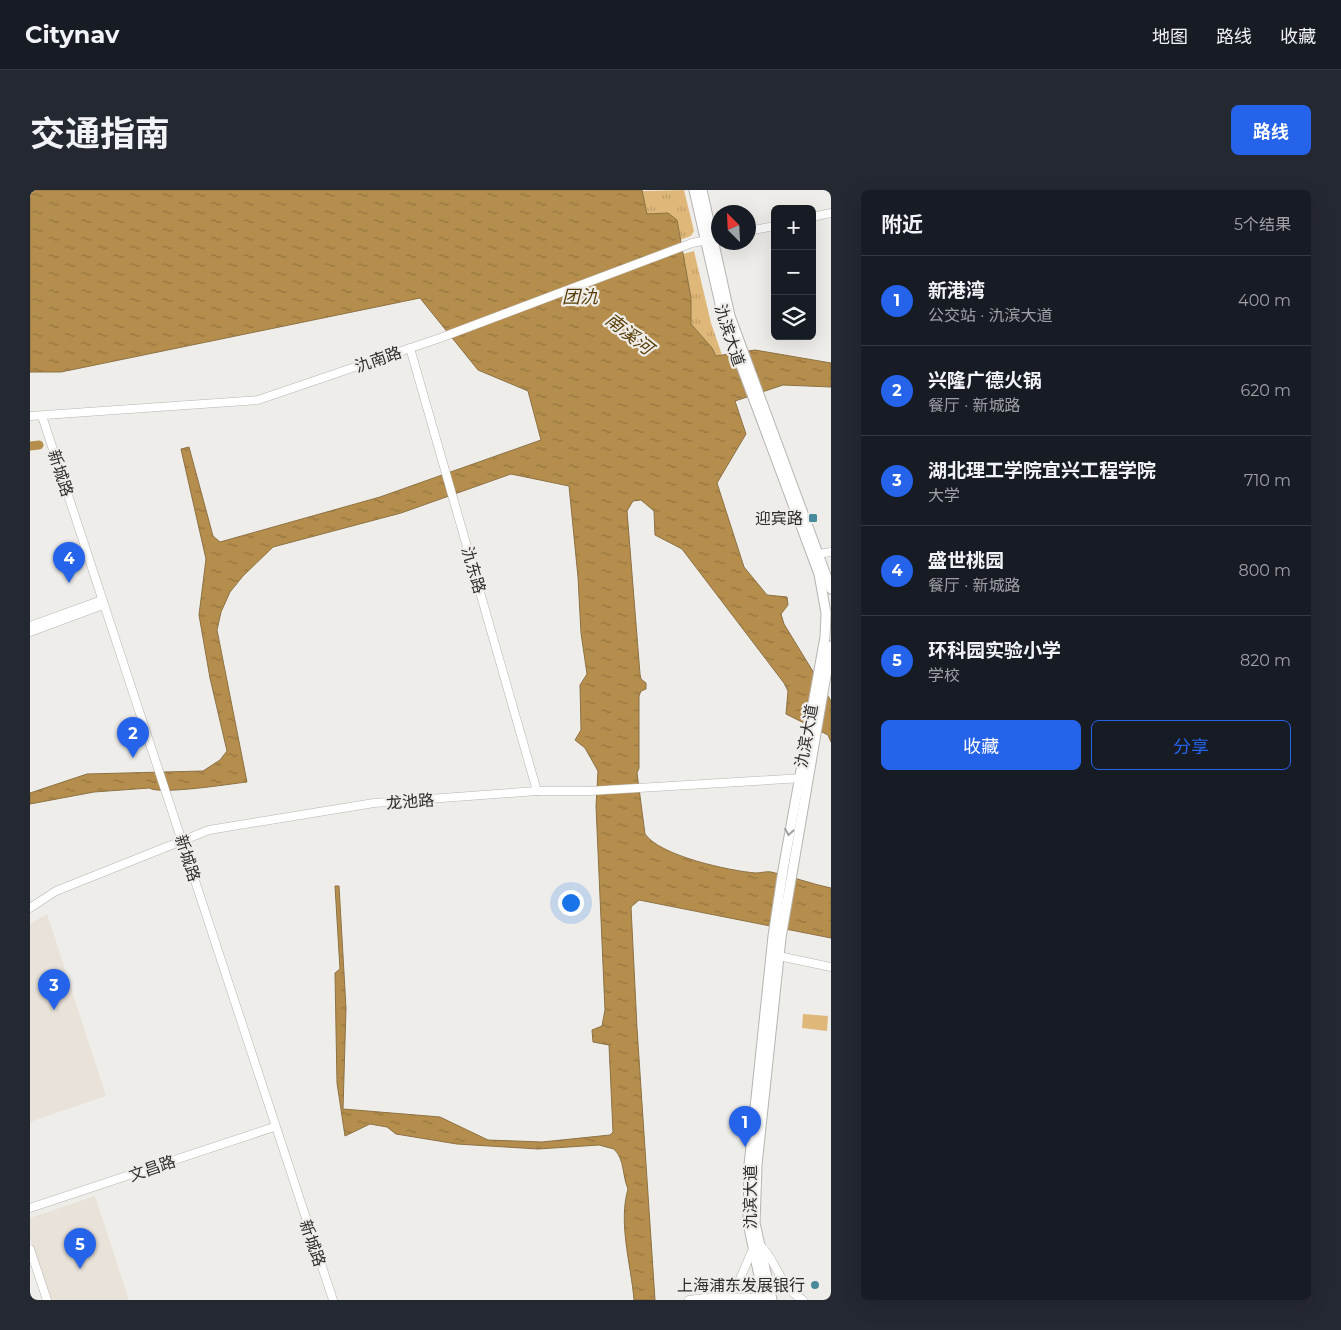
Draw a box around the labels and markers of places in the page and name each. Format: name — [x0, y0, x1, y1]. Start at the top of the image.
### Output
place label: 迎宾路 — [755, 509, 803, 528]
marker: 迎宾路 — [807, 512, 819, 524]
pin: 4 — [53, 542, 85, 583]
pin: 2 — [117, 717, 149, 758]
pin: 3 — [38, 969, 70, 1010]
pin: 1 — [729, 1106, 761, 1147]
pin: 5 — [64, 1228, 96, 1269]
place label: 上海浦东发展银行 — [677, 1276, 805, 1295]
marker: 上海浦东发展银行 — [809, 1279, 821, 1291]

